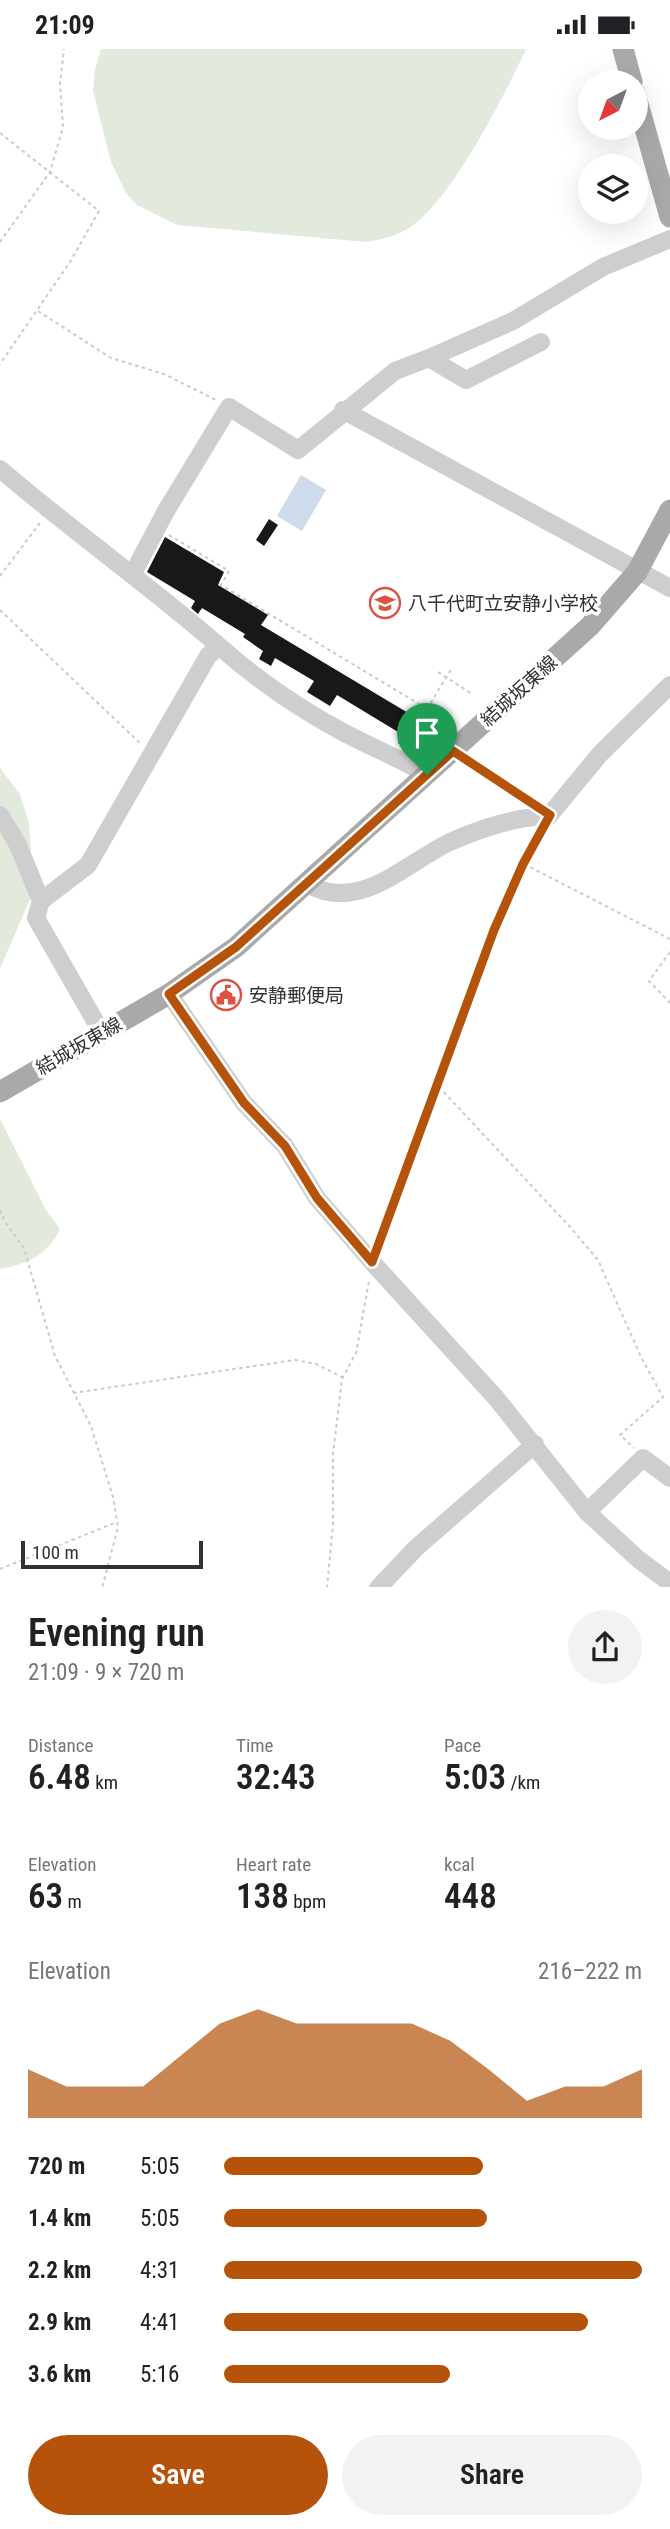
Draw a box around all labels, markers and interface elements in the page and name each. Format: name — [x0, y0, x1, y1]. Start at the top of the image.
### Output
text: 21:09 — [35, 10, 95, 40]
north arrow — [578, 70, 648, 140]
map controls — [578, 70, 648, 224]
button: layers — [578, 154, 648, 224]
school or university icon: 八千代町立安静小学校 — [368, 586, 402, 620]
place label: 八千代町立安静小学校 — [408, 592, 598, 615]
street label: 結城坂東線 — [476, 651, 562, 731]
pin — [397, 703, 457, 775]
icon: arrive — [408, 714, 446, 752]
public building icon: 安静郵便局 — [209, 978, 243, 1012]
place label: 安静郵便局 — [249, 984, 344, 1007]
street label: 結城坂東線 — [32, 1012, 126, 1080]
scale bar — [21, 1539, 203, 1570]
text: 100 m — [32, 1541, 79, 1564]
button: share — [568, 1610, 642, 1684]
text: Evening run — [28, 1611, 205, 1655]
text: 21:09 · 9 × 720 m — [28, 1659, 184, 1686]
text: Distance — [28, 1734, 93, 1757]
text: Time — [236, 1734, 273, 1757]
text: Pace — [444, 1734, 481, 1757]
text: 6.48 — [28, 1757, 91, 1798]
text: 32:43 — [236, 1757, 316, 1798]
text: 5:03 — [444, 1757, 506, 1798]
text: km — [91, 1771, 118, 1794]
text: /km — [506, 1771, 540, 1794]
text: Elevation — [28, 1853, 96, 1876]
text: Heart rate — [236, 1853, 311, 1876]
text: kcal — [444, 1853, 475, 1876]
text: 63 — [28, 1876, 63, 1917]
text: 138 — [236, 1876, 289, 1917]
text: 448 — [444, 1876, 497, 1917]
text: m — [63, 1890, 82, 1913]
text: bpm — [289, 1890, 326, 1913]
text: Elevation — [28, 1958, 111, 1985]
text: 216–222 m — [538, 1958, 642, 1985]
text: 720 m — [28, 2153, 85, 2180]
text: 5:05 — [140, 2153, 179, 2180]
text: 1.4 km — [28, 2205, 91, 2232]
text: 5:05 — [140, 2205, 179, 2232]
text: 2.2 km — [28, 2257, 91, 2284]
text: 4:31 — [140, 2257, 179, 2284]
text: 2.9 km — [28, 2309, 91, 2336]
text: 4:41 — [140, 2309, 179, 2336]
text: 3.6 km — [28, 2361, 91, 2388]
text: 5:16 — [140, 2361, 179, 2388]
button: Save — [28, 2435, 328, 2515]
button: Share — [342, 2435, 642, 2515]

